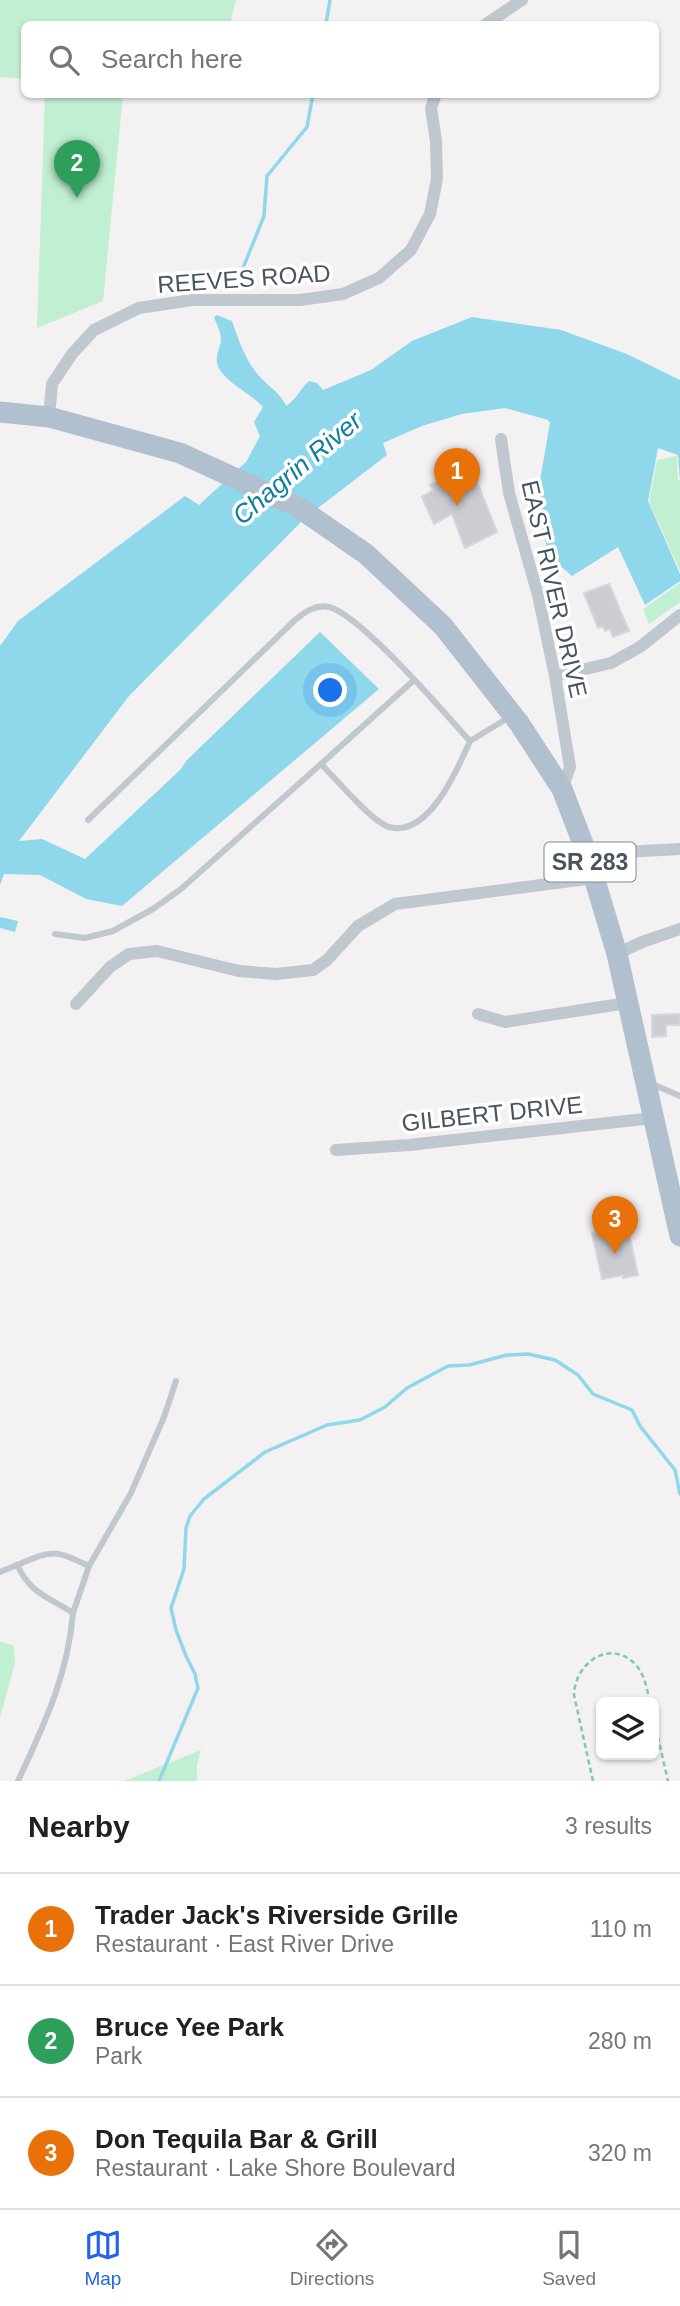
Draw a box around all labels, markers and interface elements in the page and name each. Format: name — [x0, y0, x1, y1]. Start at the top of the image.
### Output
search box — [21, 21, 659, 98]
icon: search — [45, 41, 83, 79]
text: Search here — [101, 44, 243, 74]
pin: 2 — [54, 140, 100, 198]
street label: REEVES ROAD — [157, 259, 331, 298]
water label: Chagrin River — [226, 405, 369, 531]
pin: 1 — [434, 448, 480, 506]
street label: EAST RIVER DRIVE — [516, 478, 593, 700]
your location — [313, 673, 347, 707]
road number: SR 283 — [544, 842, 636, 882]
street label: GILBERT DRIVE — [400, 1091, 584, 1136]
pin: 3 — [592, 1196, 638, 1254]
map controls — [596, 1697, 659, 1760]
button: layers — [596, 1697, 659, 1760]
text: Nearby — [28, 1810, 130, 1843]
text: 3 results — [565, 1813, 652, 1839]
text: Trader Jack's Riverside Grille — [95, 1900, 458, 1930]
text: 1 — [45, 1916, 57, 1942]
text: 110 m — [590, 1916, 652, 1942]
text: Restaurant · East River Drive — [95, 1931, 394, 1957]
text: Bruce Yee Park — [95, 2012, 284, 2042]
text: 2 — [45, 2028, 57, 2054]
text: 280 m — [588, 2028, 652, 2054]
text: Park — [95, 2043, 142, 2069]
text: Don Tequila Bar & Grill — [95, 2124, 378, 2154]
text: 3 — [45, 2140, 57, 2166]
text: 320 m — [588, 2140, 652, 2166]
text: Restaurant · Lake Shore Boulevard — [95, 2155, 456, 2181]
tab: Map — [84, 2226, 122, 2290]
tab: Directions — [290, 2226, 374, 2290]
tab: Saved — [542, 2226, 596, 2290]

